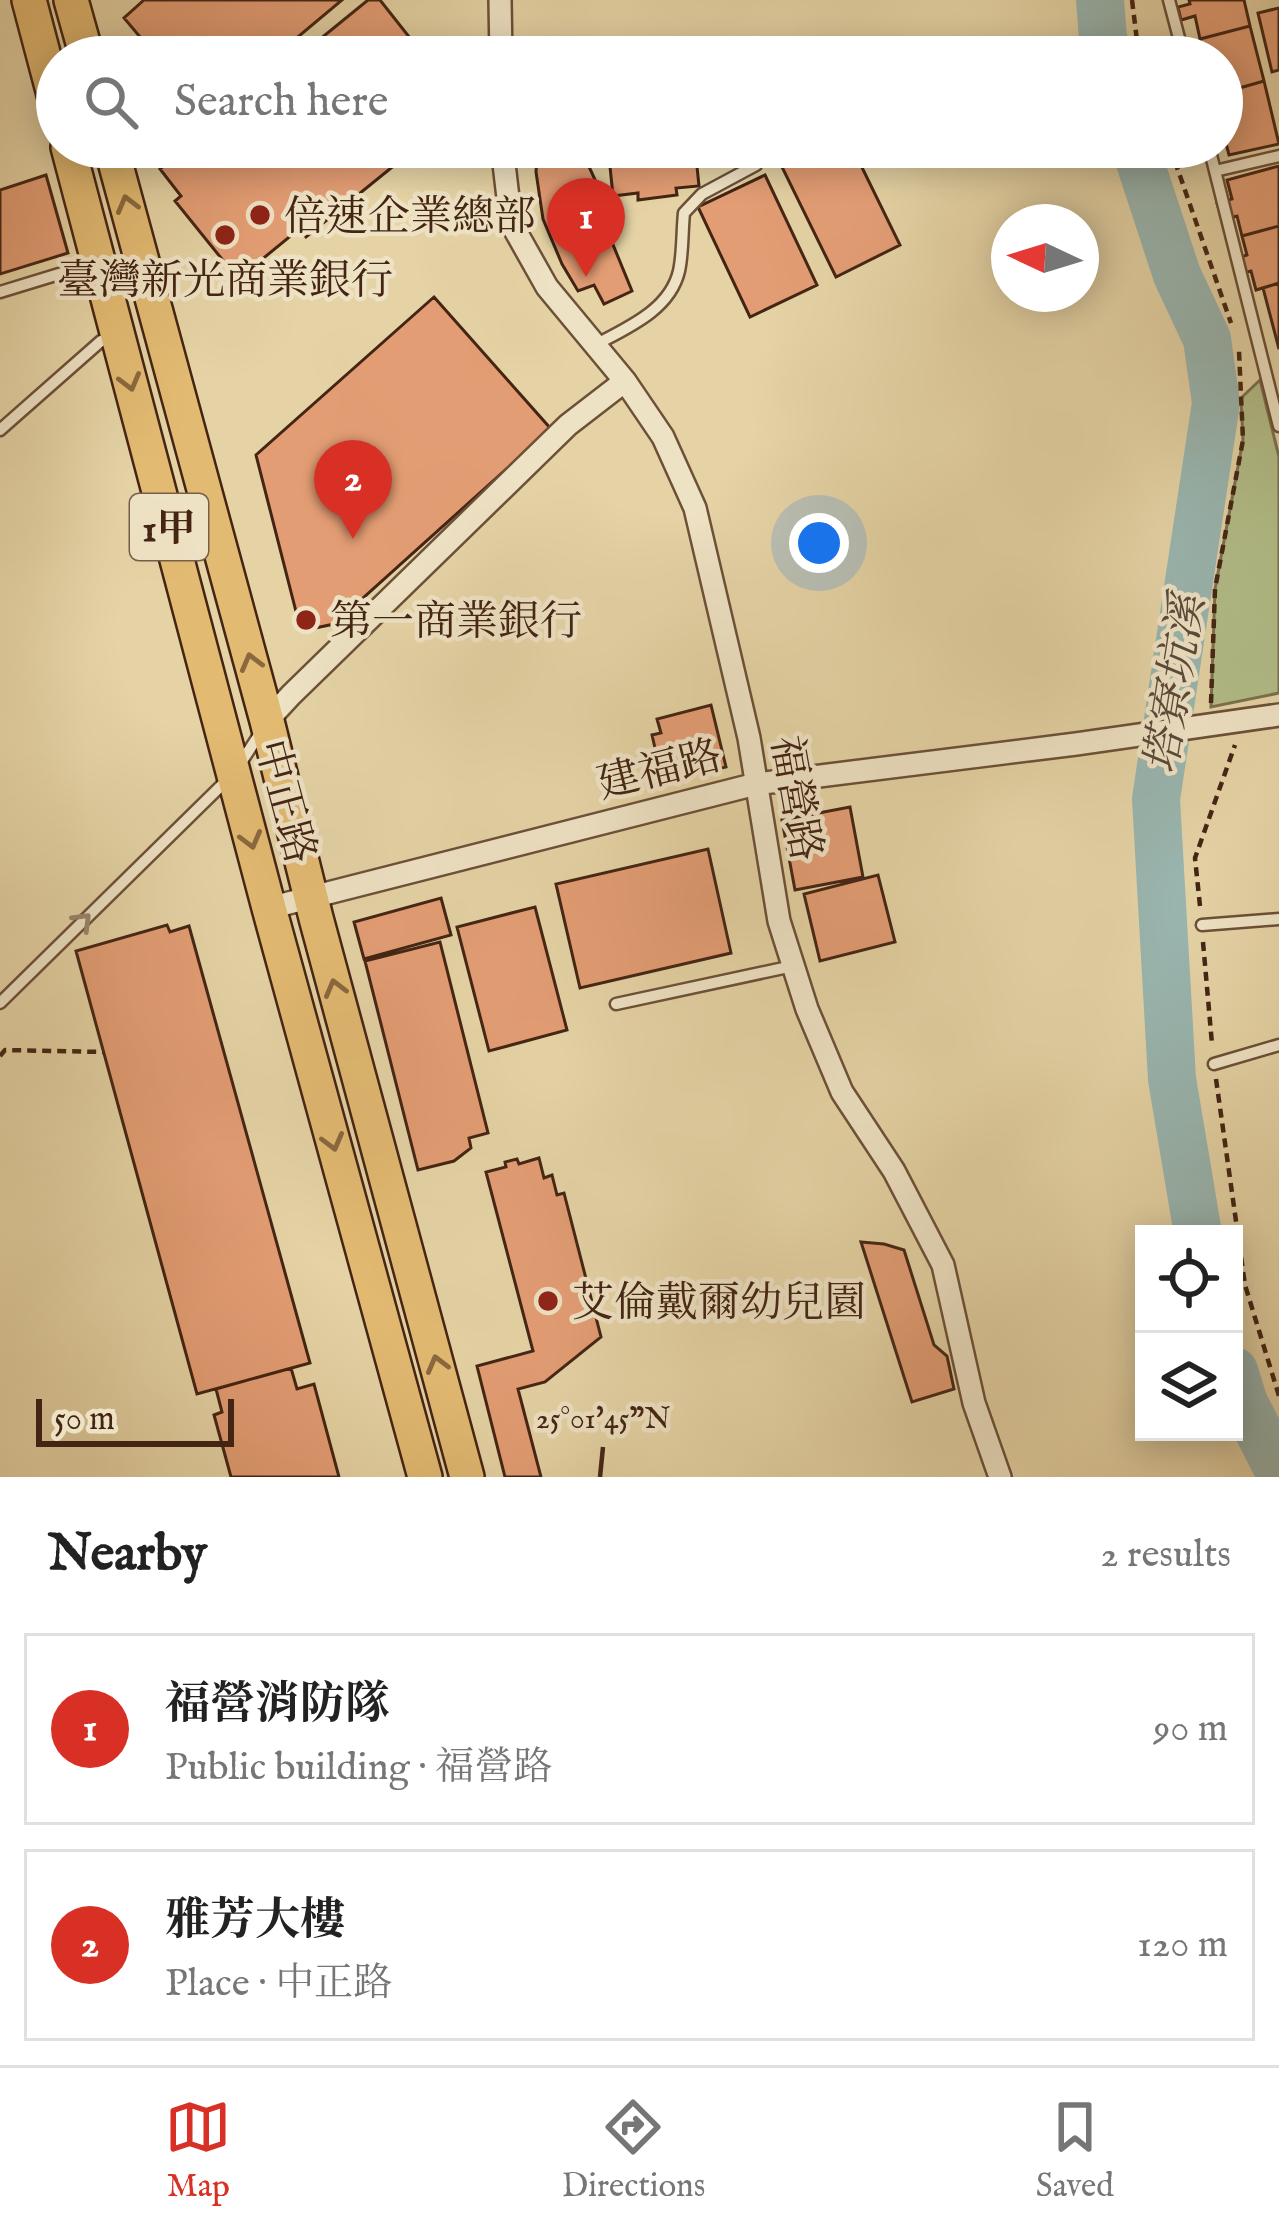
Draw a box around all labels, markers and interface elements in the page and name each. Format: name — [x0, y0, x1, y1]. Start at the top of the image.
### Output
search box — [36, 36, 1243, 168]
icon: search — [78, 69, 144, 135]
text: Search here — [174, 74, 388, 131]
pin: 1 — [547, 178, 625, 277]
place label: 倍速企業總部 — [284, 192, 536, 245]
one-way arrow — [116, 195, 141, 215]
marker: 倍速企業總部 — [247, 202, 273, 228]
north arrow — [991, 204, 1099, 312]
marker: 臺灣新光商業銀行 — [212, 222, 238, 248]
place label: 臺灣新光商業銀行 — [57, 256, 393, 309]
one-way arrow — [116, 371, 141, 392]
pin: 2 — [314, 440, 392, 539]
road number: 1甲 — [130, 494, 208, 560]
your location — [789, 513, 849, 573]
water label: 塔寮坑溪 — [1134, 586, 1219, 778]
place label: 第一商業銀行 — [330, 597, 582, 650]
marker: 第一商業銀行 — [293, 607, 319, 633]
one-way arrow — [241, 652, 266, 672]
street label: 建福路 — [592, 730, 727, 812]
street label: 福營路 — [758, 732, 832, 865]
street label: 中正路 — [242, 734, 326, 870]
one-way arrow — [237, 829, 262, 850]
one-way arrow — [69, 913, 91, 935]
one-way arrow — [325, 978, 350, 998]
one-way arrow — [319, 1132, 344, 1152]
map controls — [1135, 1225, 1243, 1441]
button: locate — [1135, 1225, 1243, 1333]
place label: 艾倫戴爾幼兒園 — [572, 1278, 866, 1331]
marker: 艾倫戴爾幼兒園 — [535, 1288, 561, 1314]
button: layers — [1135, 1333, 1243, 1441]
one-way arrow — [426, 1354, 451, 1375]
scale bar — [36, 1393, 234, 1446]
text: 50 m — [54, 1399, 115, 1441]
text: 25°01'45"N — [536, 1401, 670, 1439]
text: Nearby — [48, 1523, 207, 1588]
text: 2 results — [1100, 1531, 1231, 1580]
text: 福營消防隊 — [165, 1677, 390, 1734]
text: 1 — [83, 1705, 97, 1754]
text: 90 m — [1153, 1705, 1228, 1754]
text: Public building · 福營路 — [165, 1744, 552, 1793]
text: 雅芳大樓 — [165, 1893, 345, 1950]
text: 2 — [81, 1921, 99, 1970]
text: 120 m — [1137, 1921, 1228, 1970]
text: Place · 中正路 — [165, 1960, 392, 2009]
tab: Map — [165, 2094, 231, 2208]
tab: Directions — [562, 2094, 705, 2208]
tab: Saved — [1036, 2094, 1114, 2208]

